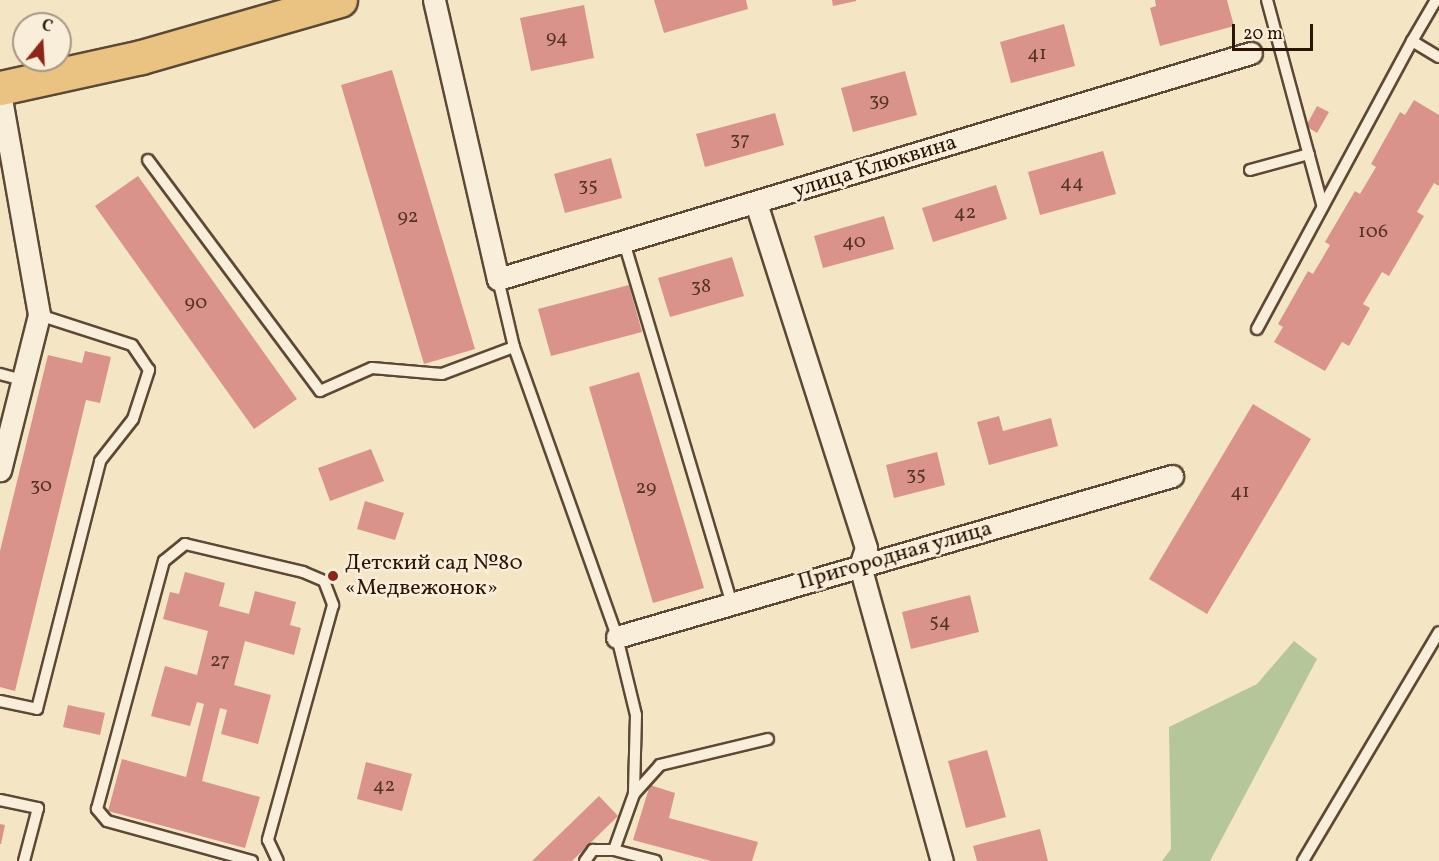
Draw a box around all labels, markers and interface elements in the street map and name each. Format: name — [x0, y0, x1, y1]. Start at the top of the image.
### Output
north arrow — [12, 12, 72, 72]
scale bar — [1235, 12, 1316, 50]
text: С — [39, 15, 55, 39]
text: 20 m — [1243, 22, 1283, 47]
house number: 94 — [546, 26, 568, 50]
house number: 41 — [1027, 42, 1047, 66]
house number: 39 — [869, 89, 889, 113]
house number: 37 — [730, 128, 750, 152]
street label: улица Клюквина — [790, 130, 960, 204]
house number: 44 — [1060, 171, 1084, 195]
house number: 35 — [578, 174, 598, 198]
house number: 42 — [954, 201, 976, 225]
house number: 92 — [397, 205, 419, 229]
house number: 106 — [1358, 220, 1388, 244]
house number: 40 — [842, 230, 866, 254]
house number: 38 — [691, 275, 711, 299]
house number: 90 — [185, 291, 207, 315]
house number: 35 — [906, 463, 926, 487]
house number: 30 — [30, 474, 52, 498]
house number: 29 — [636, 476, 656, 500]
house number: 41 — [1230, 480, 1250, 504]
street label: Пригородная улица — [794, 516, 996, 596]
place label: Детский сад №80 «Медвежонок» — [345, 550, 523, 602]
marker: Детский сад №80 «Медвежонок» — [326, 569, 340, 583]
house number: 54 — [929, 610, 951, 634]
house number: 27 — [210, 649, 230, 673]
house number: 42 — [373, 774, 395, 798]

